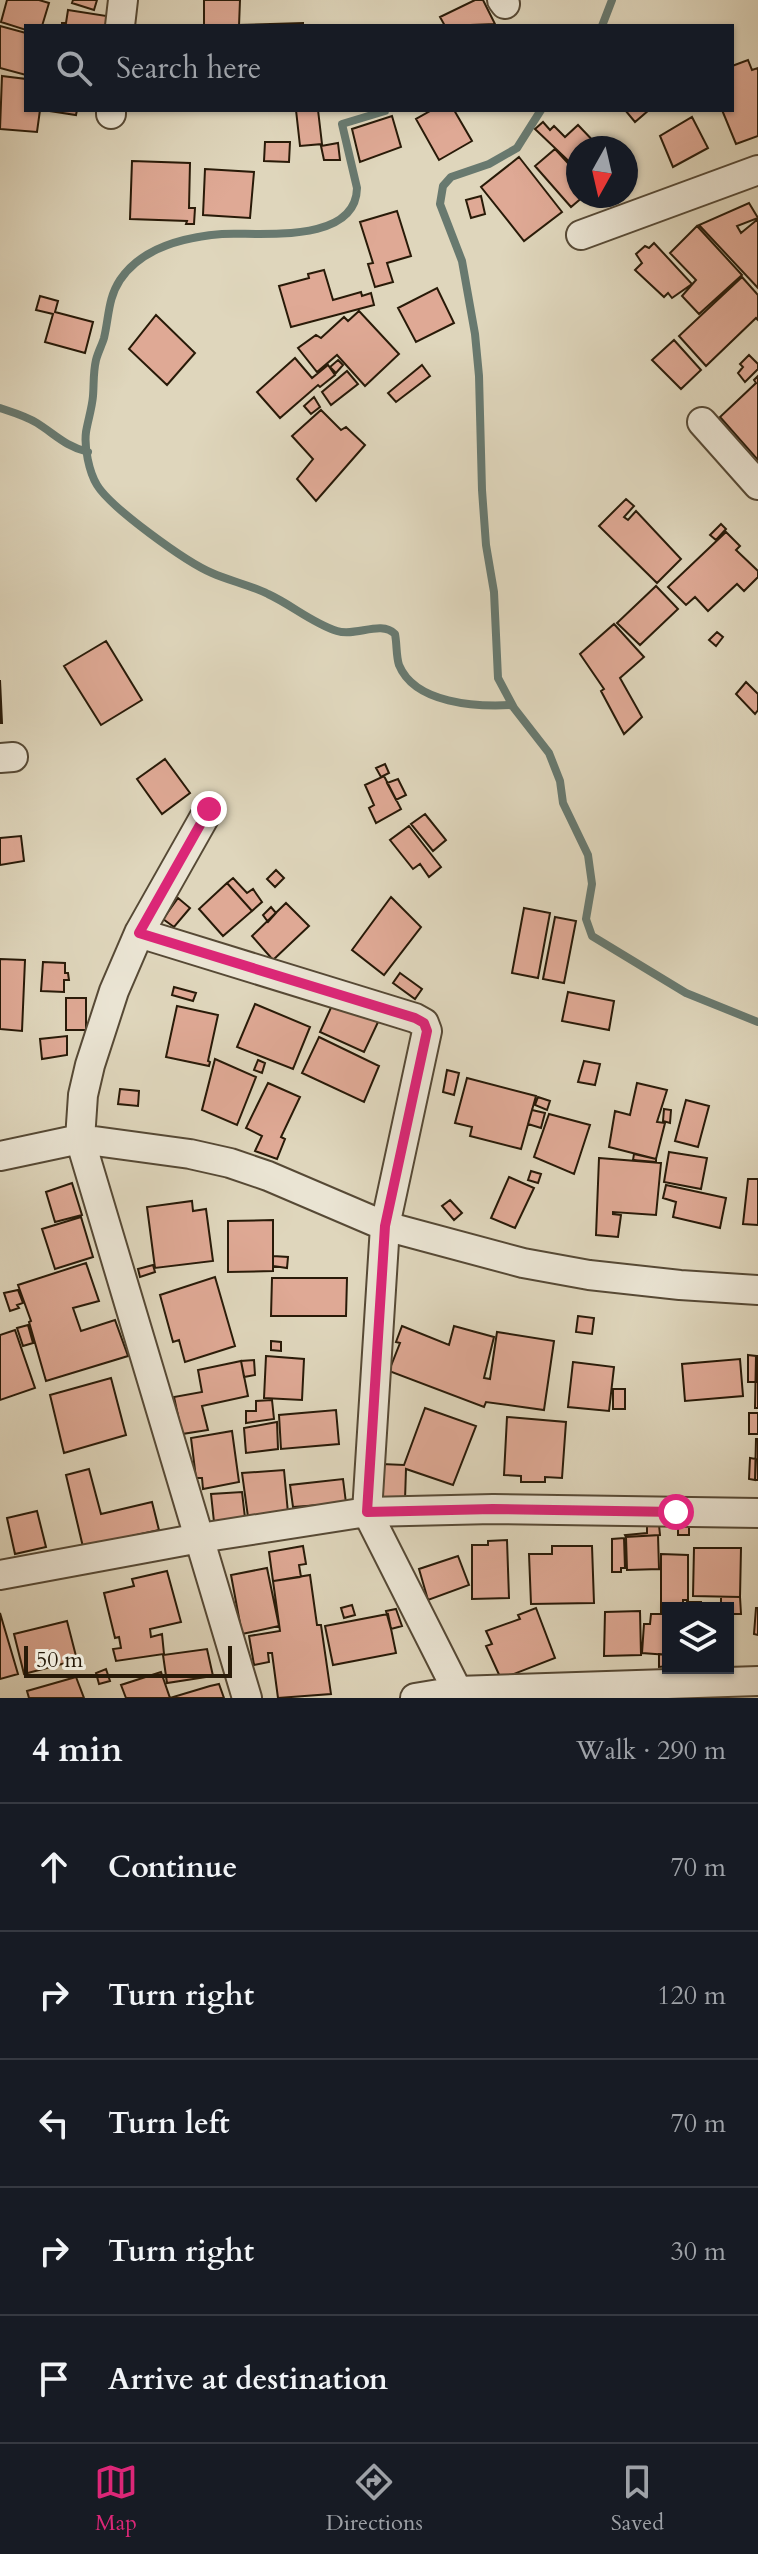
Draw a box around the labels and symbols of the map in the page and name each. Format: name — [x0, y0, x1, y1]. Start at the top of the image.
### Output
north arrow — [566, 136, 638, 208]
route end — [191, 791, 227, 827]
route start — [658, 1494, 694, 1530]
scale bar — [24, 1642, 232, 1678]

